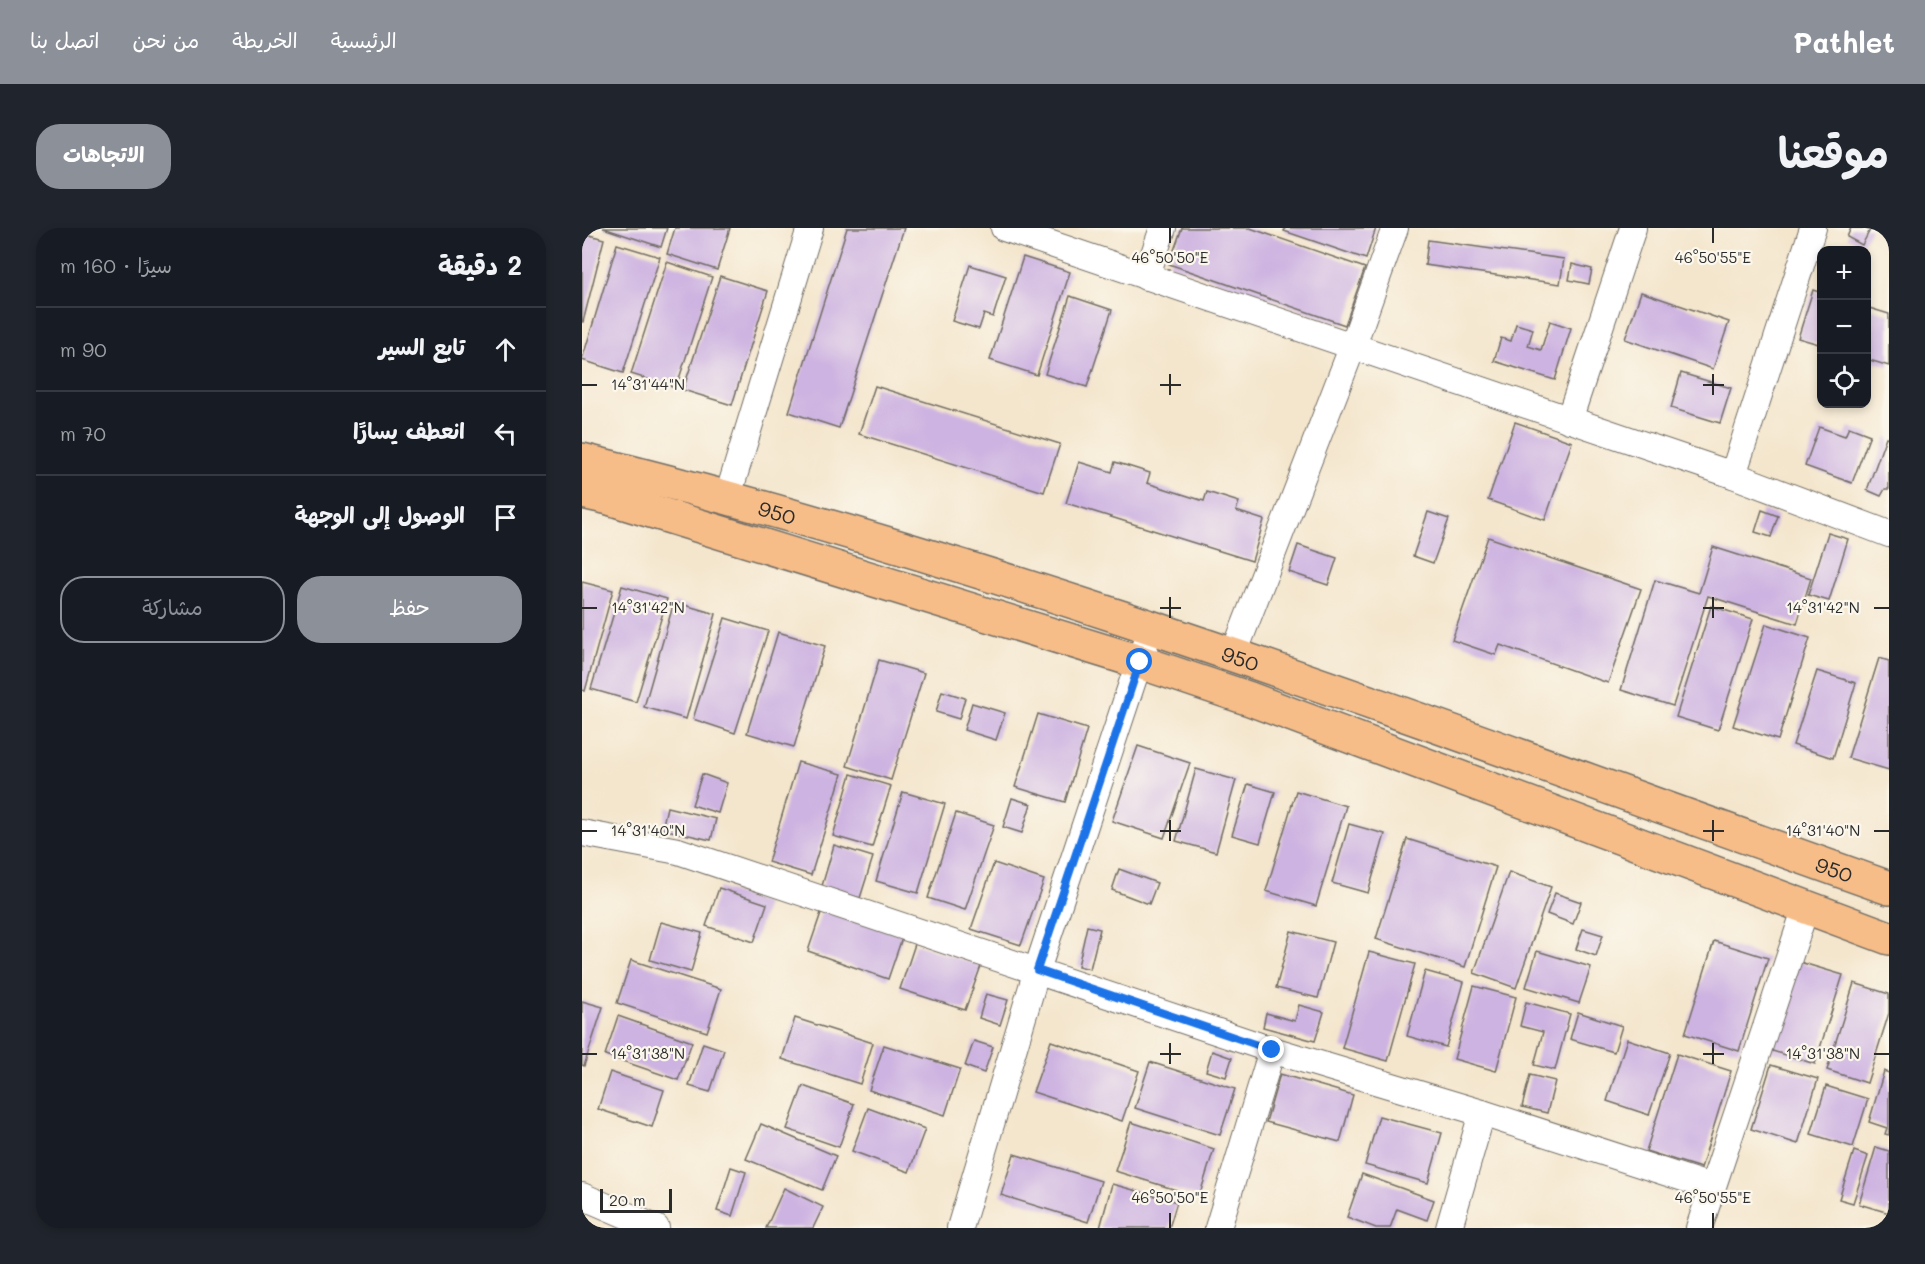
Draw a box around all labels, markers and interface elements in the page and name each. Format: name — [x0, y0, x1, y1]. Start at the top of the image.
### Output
text: Pathlet — [1793, 24, 1895, 60]
text: اتصل بنا — [30, 26, 100, 53]
text: من نحن — [133, 26, 199, 53]
text: الخريطة — [232, 26, 298, 53]
text: الرئيسية — [331, 26, 397, 53]
button: الاتجاهات — [36, 124, 171, 189]
text: موقعنا — [1778, 124, 1889, 179]
map controls — [1817, 246, 1871, 408]
button: + — [1817, 246, 1871, 300]
text: 46°50'50"E — [1132, 247, 1209, 267]
text: 46°50'55"E — [1675, 247, 1752, 267]
text: 2 دقيقة — [438, 248, 522, 282]
text: سيرًا · 160 m — [60, 252, 172, 278]
button: − — [1817, 300, 1871, 354]
text: تابع السير — [379, 332, 465, 361]
icon: ahead — [489, 333, 522, 366]
text: 90 m — [60, 336, 107, 362]
button: locate — [1817, 354, 1871, 408]
text: 14°31'44"N — [611, 374, 685, 394]
text: انعطف يسارًا — [353, 416, 465, 445]
icon: left — [489, 417, 522, 450]
text: 70 m — [60, 420, 106, 446]
street label: 950 — [756, 493, 799, 530]
text: الوصول إلى الوجهة — [294, 500, 465, 529]
icon: arrive — [489, 501, 522, 534]
button: مشاركة — [60, 576, 285, 643]
button: حفظ — [297, 576, 522, 643]
text: 14°31'42"N — [611, 597, 685, 617]
text: 14°31'42"N — [1786, 597, 1860, 617]
street label: 950 — [1219, 639, 1263, 677]
route start — [1126, 648, 1152, 674]
text: 14°31'40"N — [611, 820, 685, 840]
text: 14°31'40"N — [1786, 820, 1860, 840]
street label: 950 — [1812, 850, 1857, 888]
route end — [1258, 1036, 1284, 1062]
text: 14°31'38"N — [611, 1043, 685, 1063]
text: 14°31'38"N — [1786, 1043, 1860, 1063]
scale bar — [600, 1186, 672, 1214]
text: 46°50'50"E — [1132, 1187, 1209, 1207]
text: 46°50'55"E — [1675, 1187, 1752, 1207]
text: 20 m — [609, 1189, 646, 1210]

